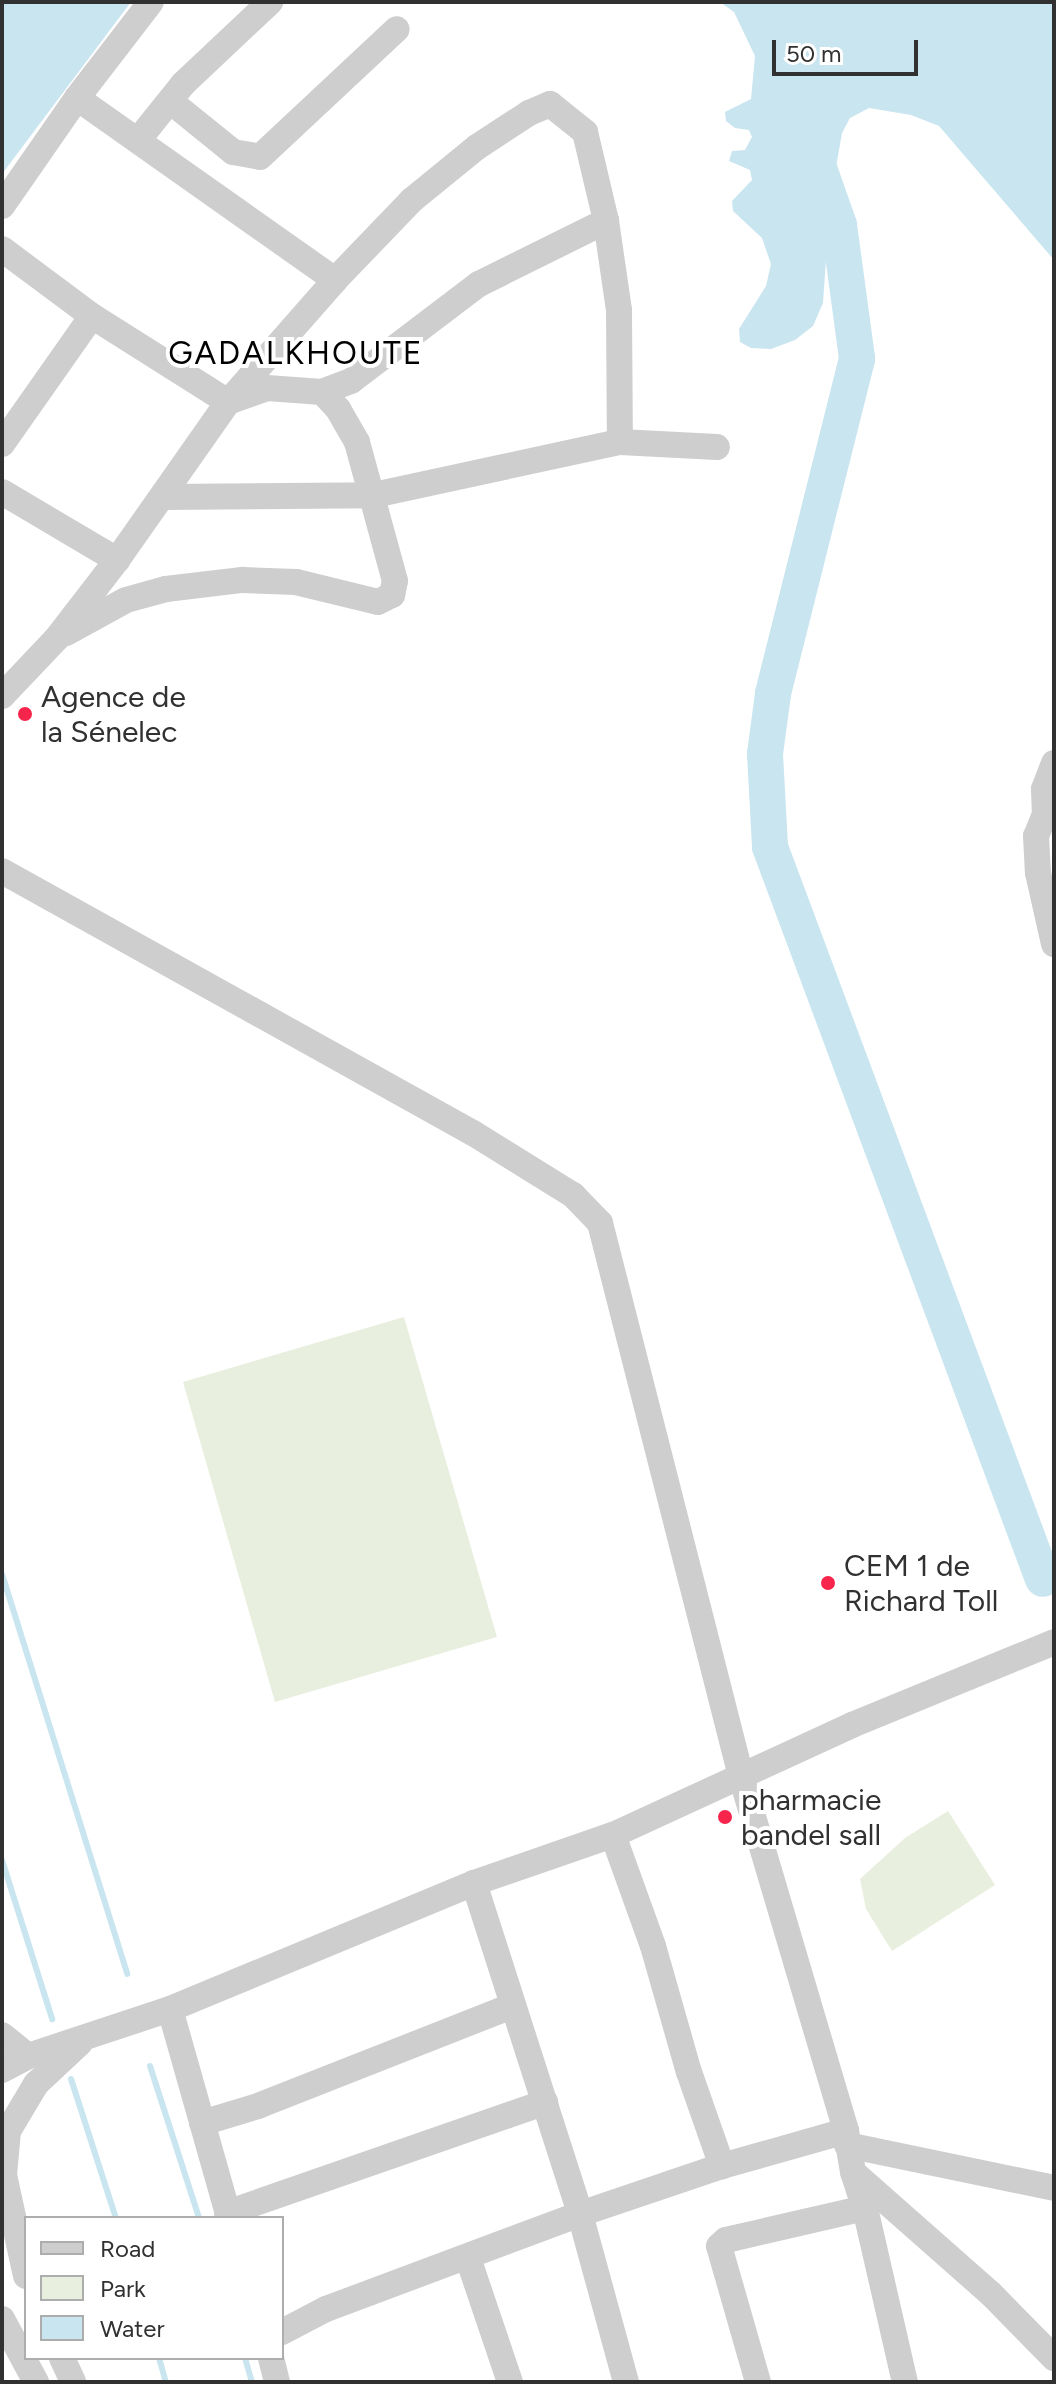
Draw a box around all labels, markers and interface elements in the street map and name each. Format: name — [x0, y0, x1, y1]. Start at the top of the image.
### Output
scale bar — [776, 24, 922, 74]
text: 50 m — [786, 39, 842, 68]
district label: GADALKHOUTE — [168, 334, 424, 372]
place label: Agence de la Sénelec — [41, 679, 186, 750]
marker: Agence de la Sénelec — [16, 705, 34, 723]
place label: CEM 1 de Richard Toll — [844, 1548, 998, 1618]
marker: CEM 1 de Richard Toll — [819, 1574, 837, 1592]
place label: pharmacie bandel sall — [741, 1782, 881, 1852]
marker: pharmacie bandel sall — [716, 1808, 734, 1826]
legend — [24, 2216, 284, 2360]
text: Road — [100, 2234, 155, 2263]
text: Park — [100, 2274, 146, 2303]
text: Water — [100, 2314, 165, 2343]

